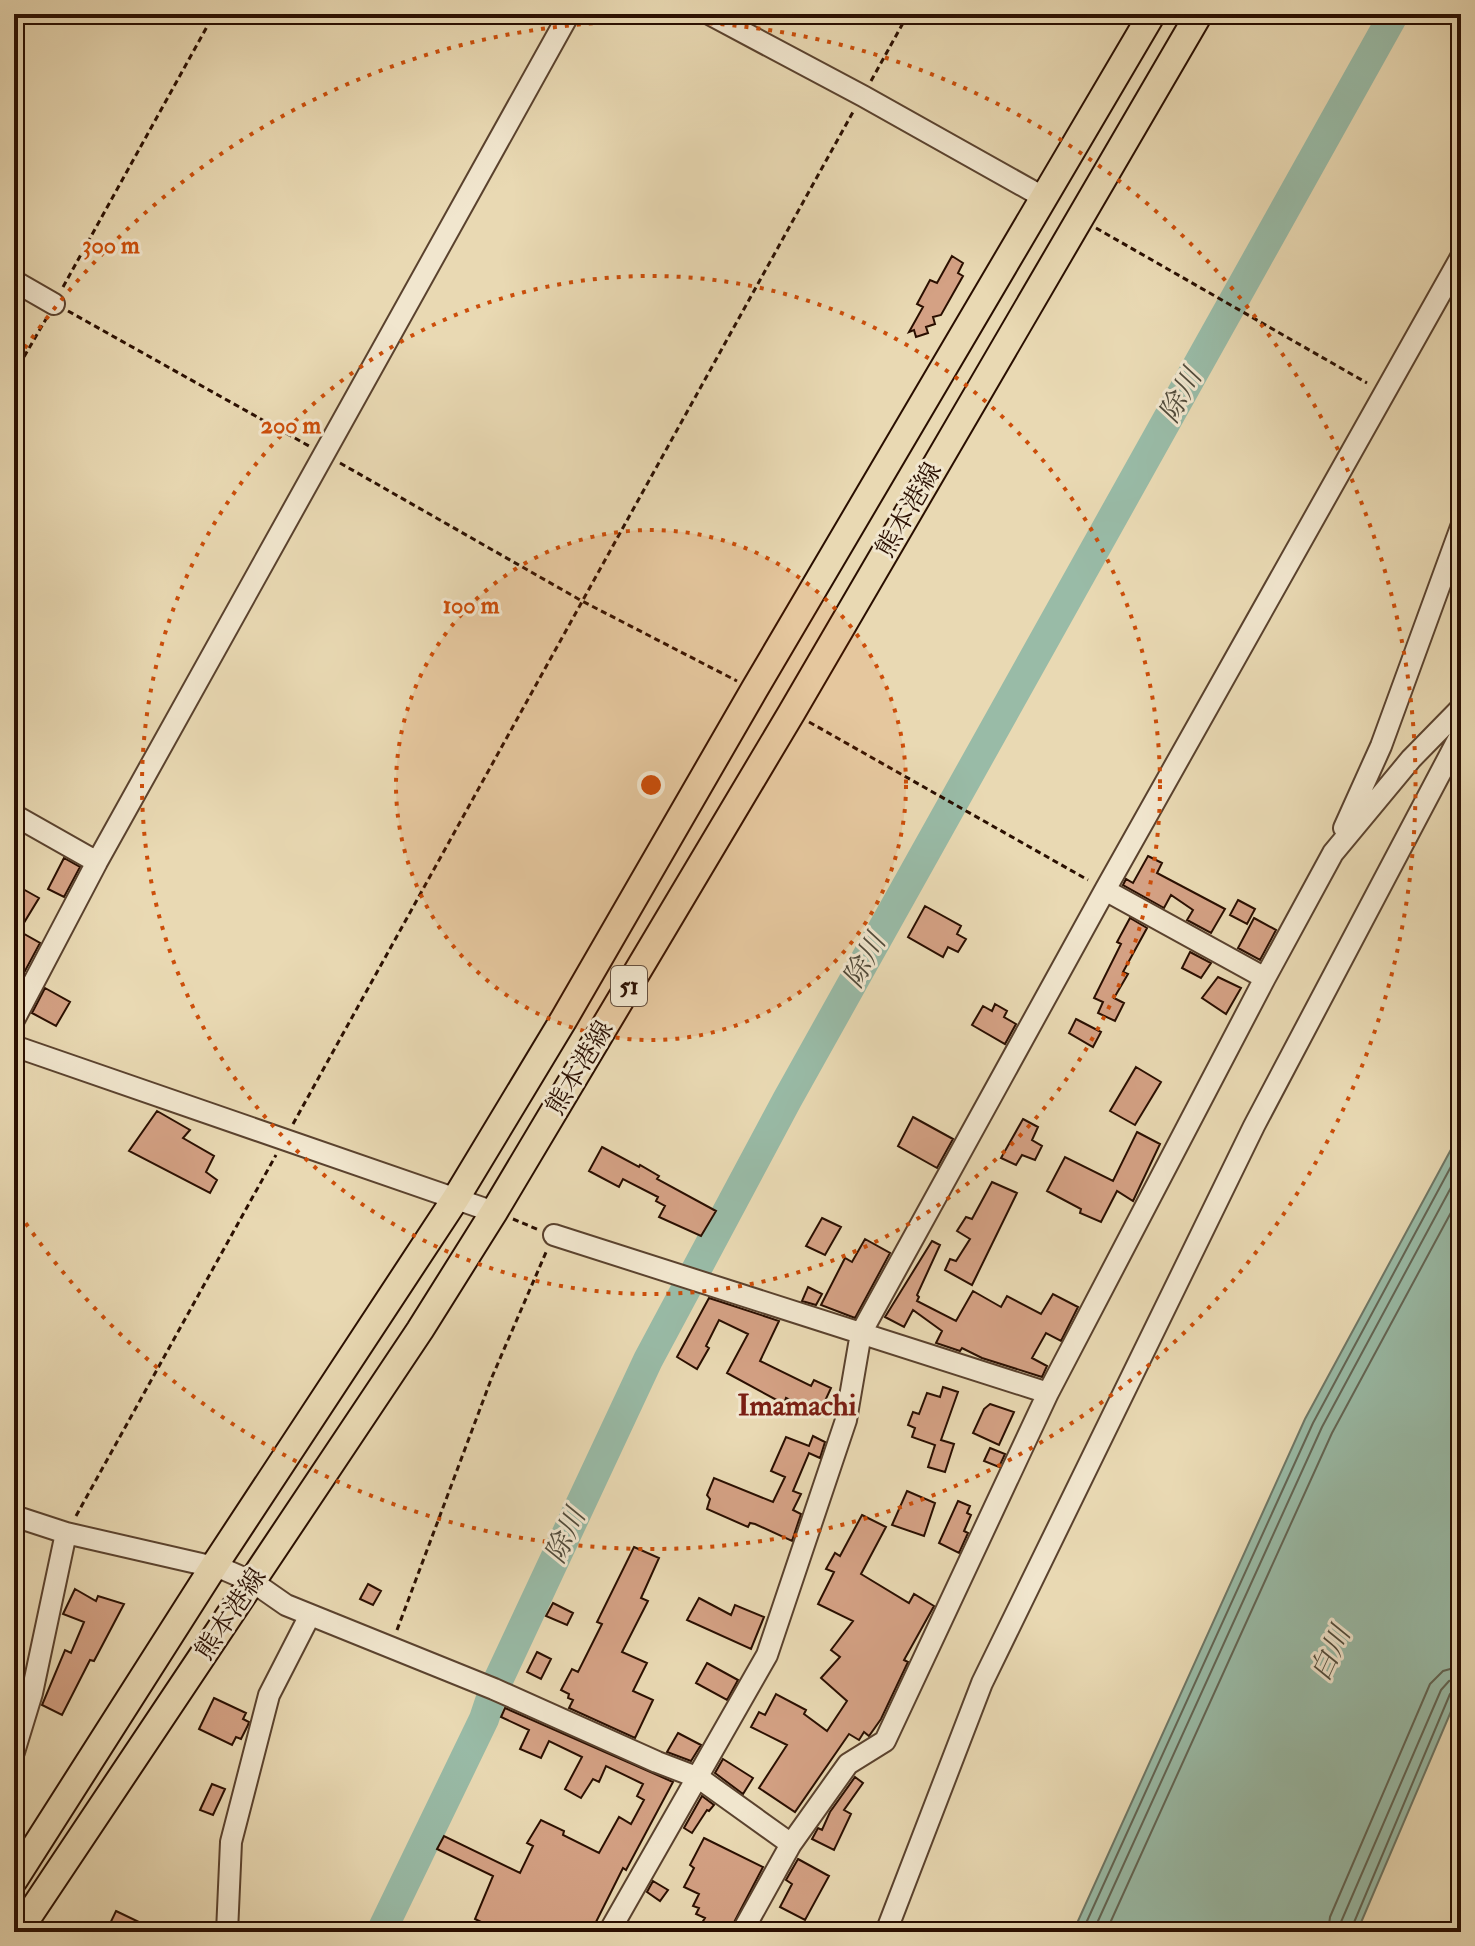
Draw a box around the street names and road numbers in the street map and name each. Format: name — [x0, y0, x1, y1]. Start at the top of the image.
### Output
street label: 熊本港線 — [869, 457, 949, 563]
road number: 51 — [611, 966, 647, 1006]
street label: 熊本港線 — [539, 1015, 621, 1121]
street label: 熊本港線 — [189, 1562, 273, 1666]

